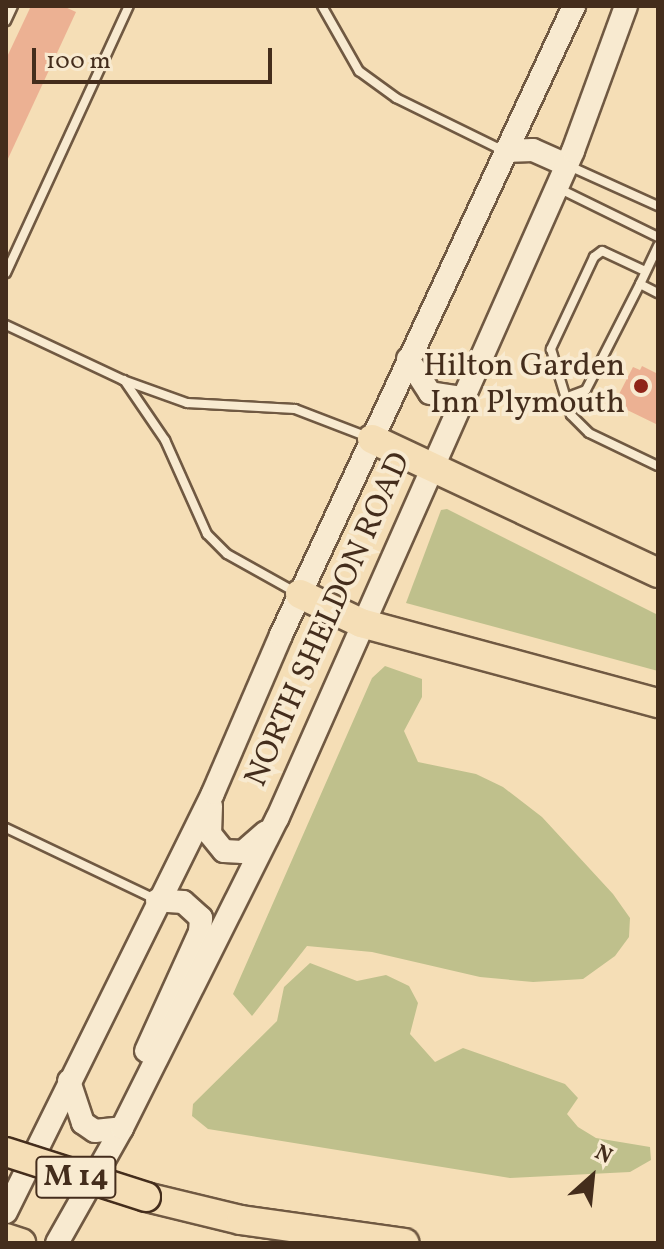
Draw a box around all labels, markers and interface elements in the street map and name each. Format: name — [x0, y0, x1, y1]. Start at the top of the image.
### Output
scale bar — [36, 32, 276, 82]
text: 100 m — [46, 45, 111, 79]
place label: Hilton Garden Inn Plymouth — [423, 349, 625, 424]
marker: Hilton Garden Inn Plymouth — [632, 377, 650, 395]
street label: NORTH SHELDON ROAD — [238, 447, 420, 793]
north arrow — [552, 1137, 632, 1217]
text: N — [589, 1138, 617, 1173]
road number: M 14 — [34, 1151, 118, 1203]

